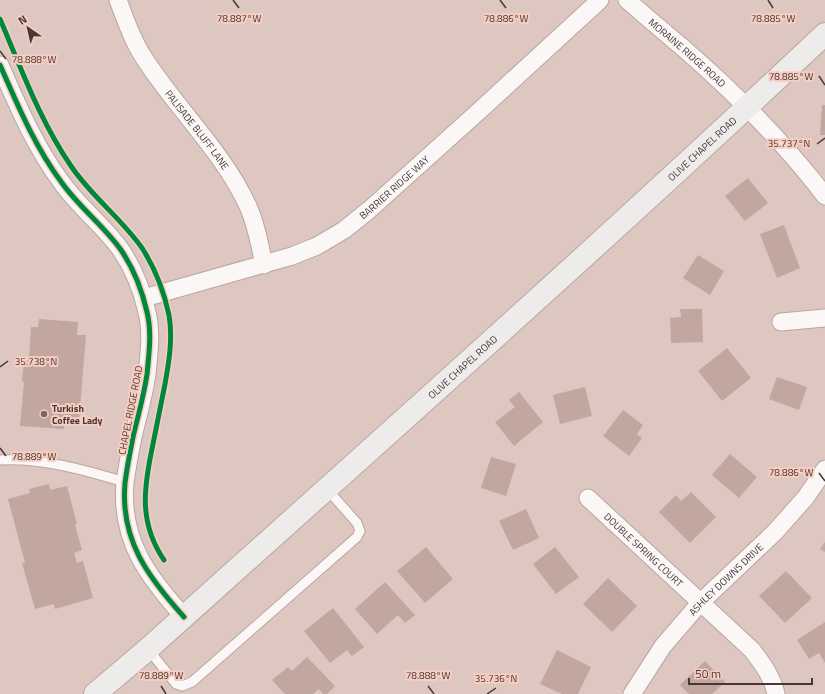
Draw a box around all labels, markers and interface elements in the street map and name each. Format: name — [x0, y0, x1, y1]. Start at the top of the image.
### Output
north arrow — [8, 8, 48, 48]
text: N — [15, 11, 30, 28]
text: 78.887°W — [217, 11, 261, 26]
text: 78.886°W — [484, 11, 528, 26]
text: 78.885°W — [751, 11, 795, 26]
street label: MORAINE RIDGE ROAD — [645, 15, 729, 91]
text: 78.888°W — [12, 52, 56, 67]
text: 78.885°W — [769, 69, 813, 84]
street label: PALISADE BLUFF LANE — [161, 87, 233, 173]
street label: OLIVE CHAPEL ROAD — [664, 113, 740, 185]
text: 35.737°N — [768, 136, 810, 151]
street label: BARRIER RIDGE WAY — [356, 152, 433, 223]
street label: OLIVE CHAPEL ROAD — [425, 332, 501, 403]
text: 35.738°N — [15, 354, 57, 369]
street label: CHAPEL RIDGE ROAD — [114, 364, 146, 456]
place label: Turkish Coffee Lady — [52, 401, 103, 428]
marker: Turkish Coffee Lady — [39, 409, 49, 419]
text: 78.889°W — [12, 449, 56, 464]
text: 78.886°W — [769, 465, 813, 480]
street label: DOUBLE SPRING COURT — [600, 509, 687, 591]
street label: ASHLEY DOWNS DRIVE — [685, 540, 767, 619]
scale bar — [689, 660, 812, 686]
text: 50 m — [695, 664, 721, 683]
text: 78.889°W — [139, 668, 183, 683]
text: 78.888°W — [406, 668, 450, 683]
text: 35.736°N — [475, 671, 517, 686]

